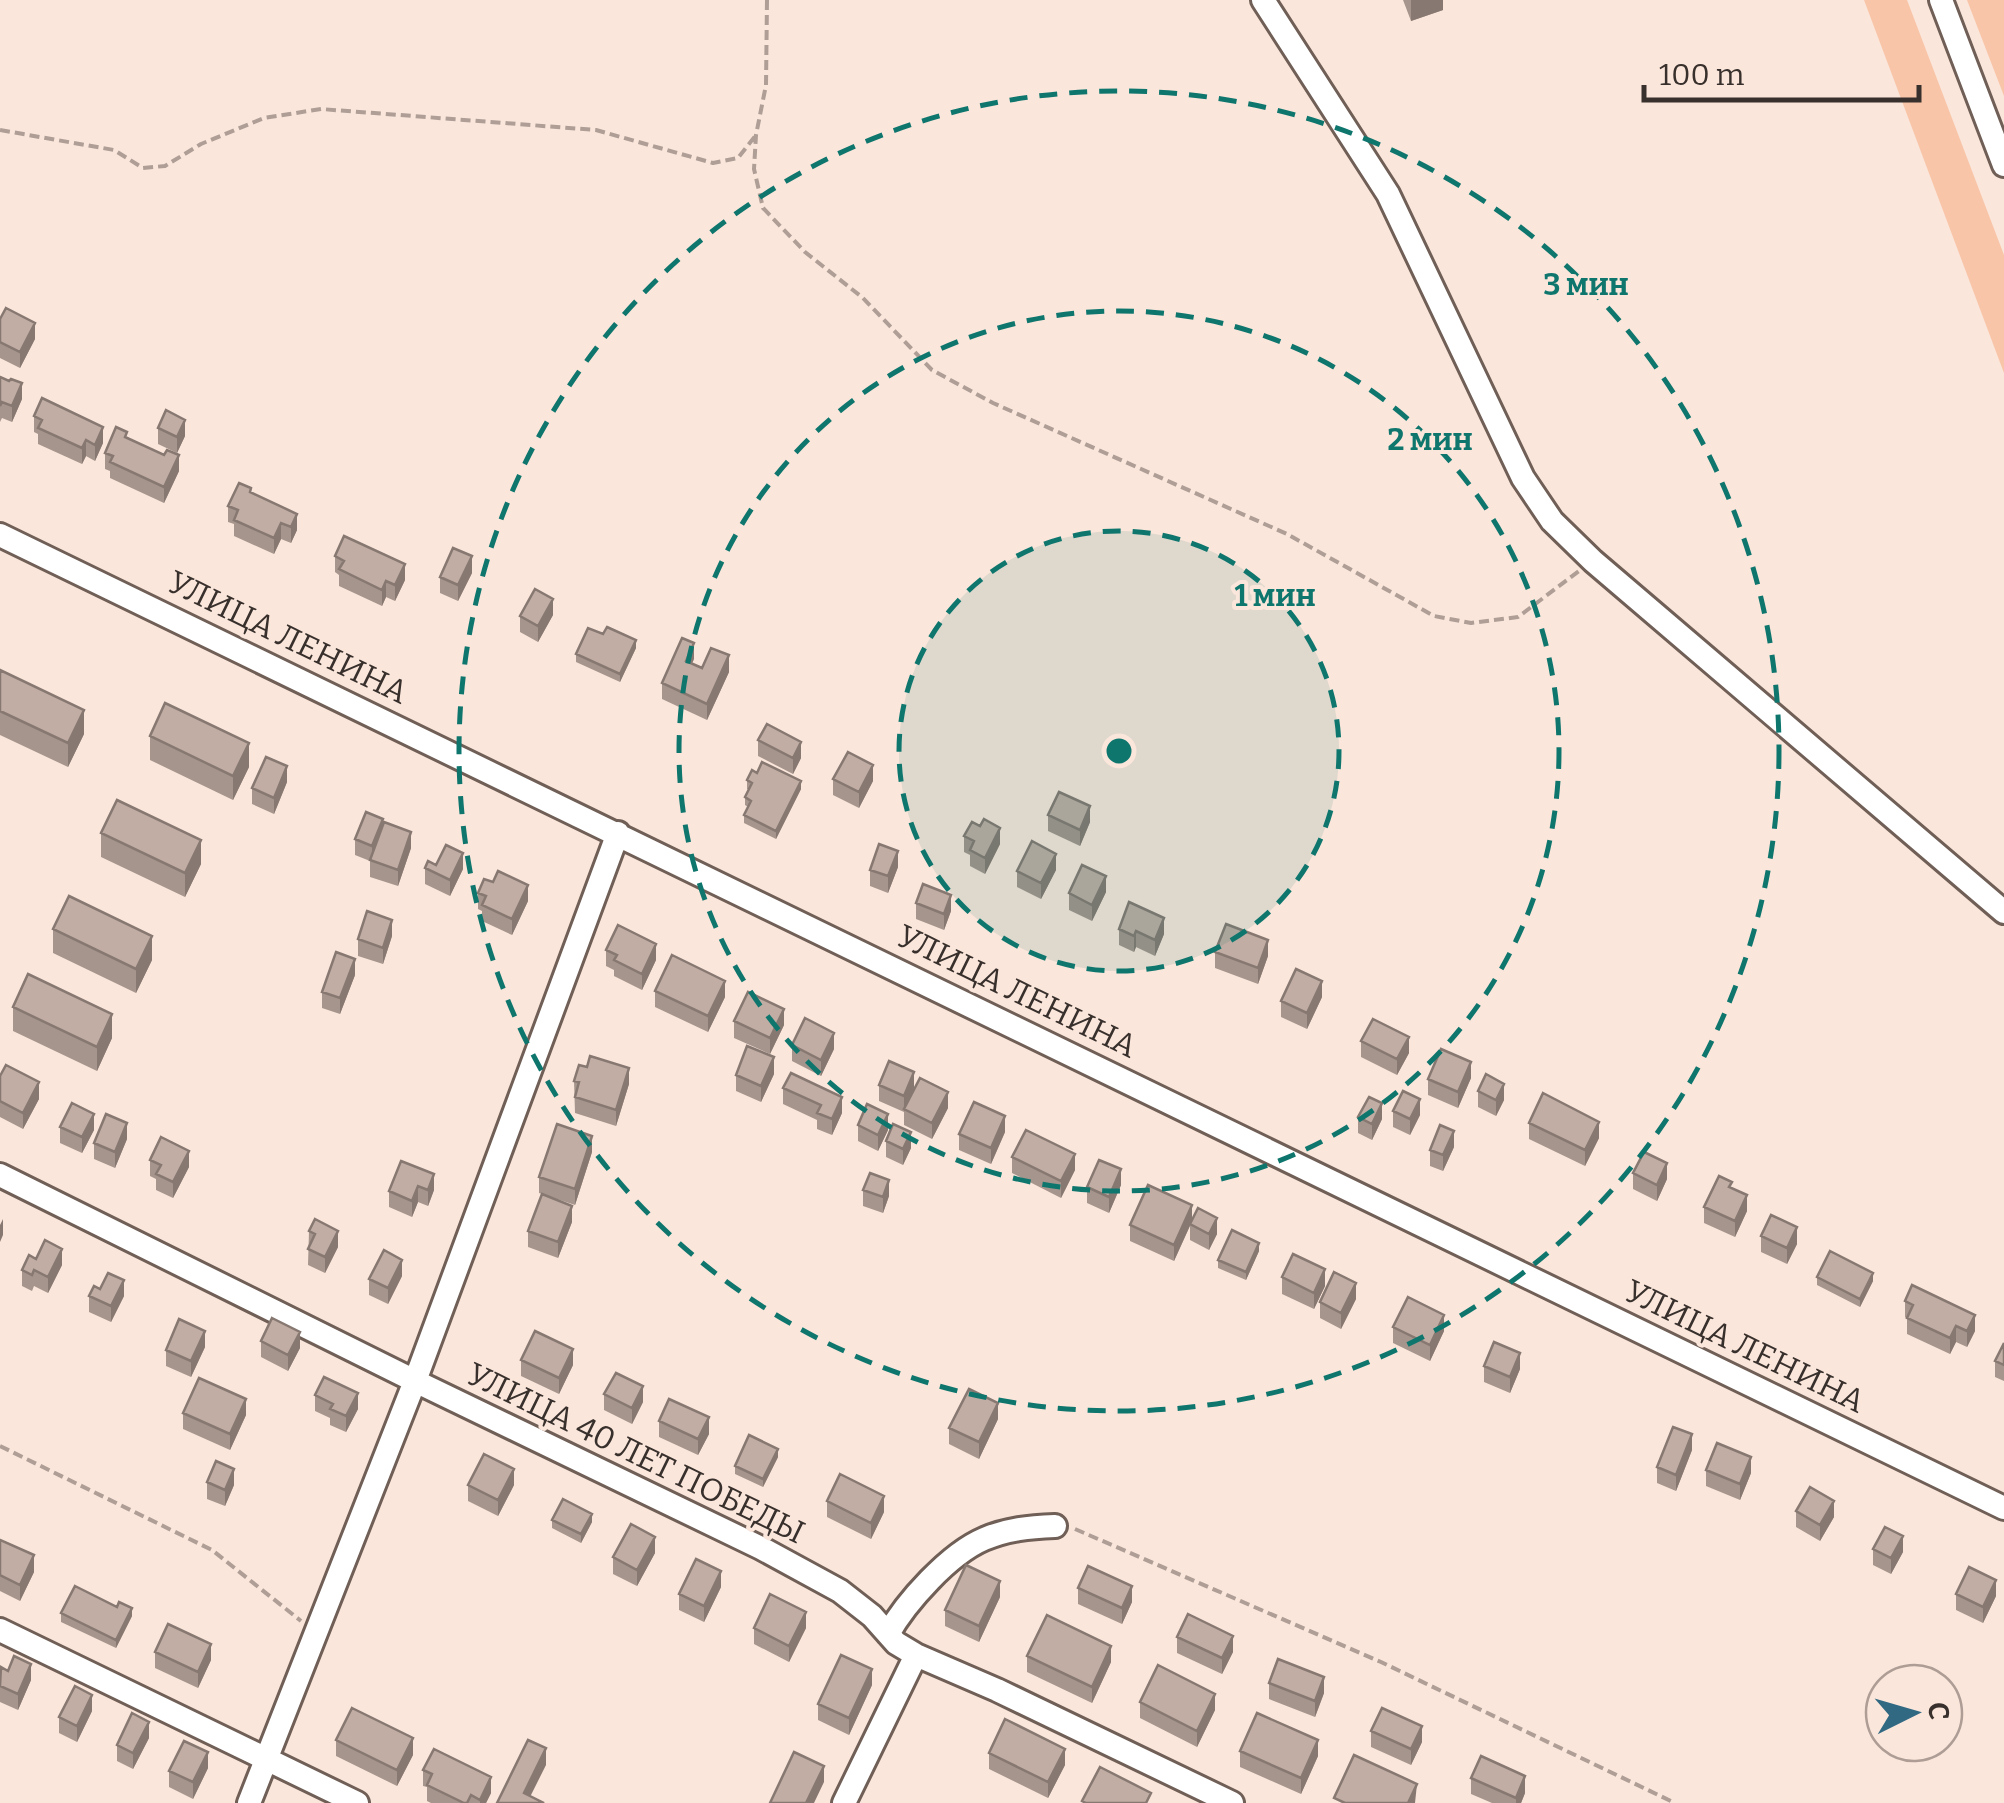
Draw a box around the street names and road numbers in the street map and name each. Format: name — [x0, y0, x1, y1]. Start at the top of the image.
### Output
street label: УЛИЦА ЛЕНИНА — [162, 563, 414, 712]
street label: УЛИЦА ЛЕНИНА — [891, 917, 1143, 1066]
street label: УЛИЦА ЛЕНИНА — [1619, 1272, 1871, 1421]
street label: УЛИЦА 40 ЛЕТ ПОБЕДЫ — [461, 1355, 811, 1551]

